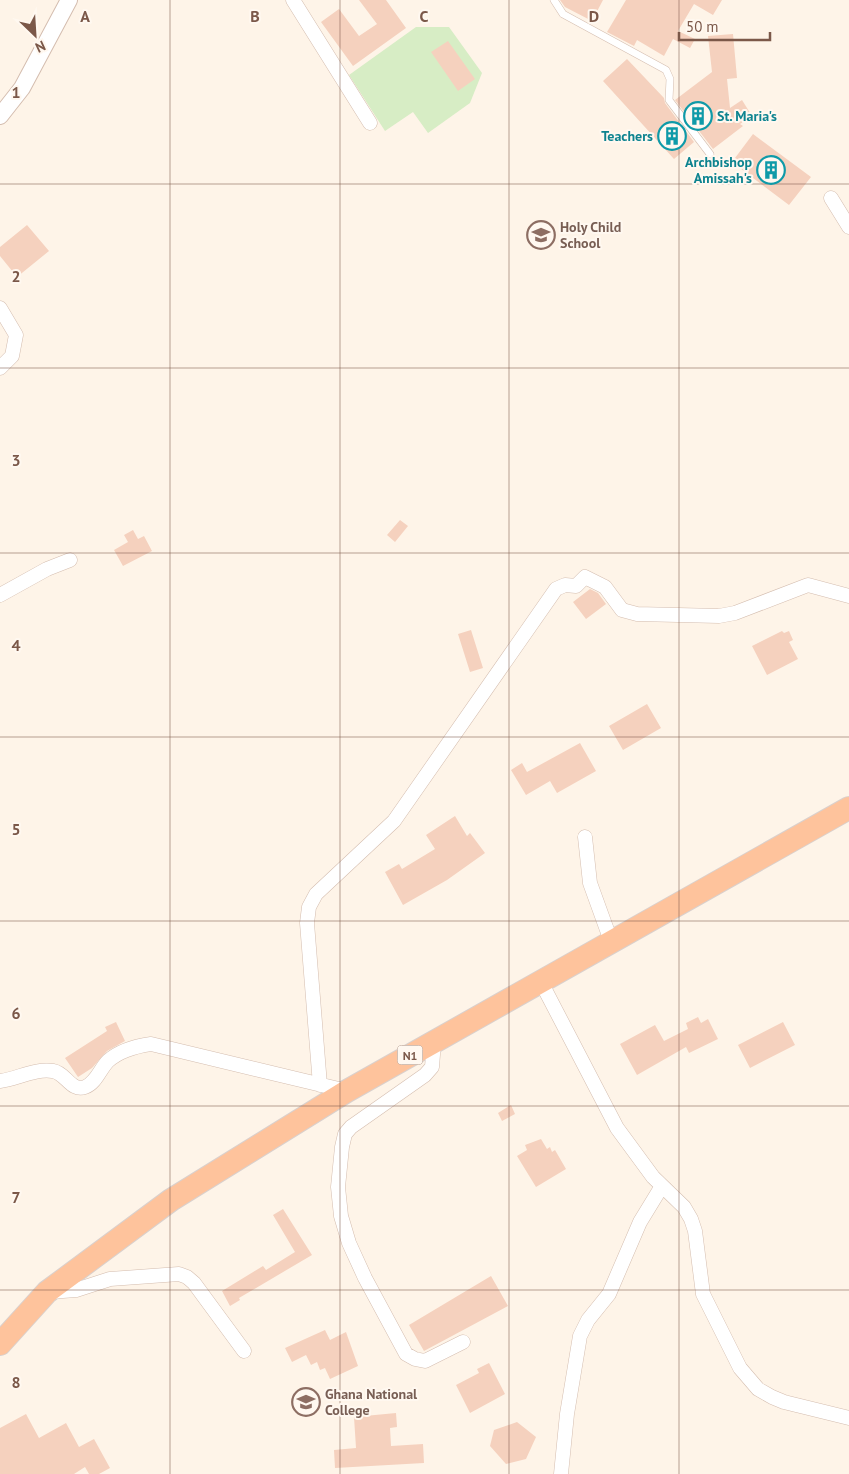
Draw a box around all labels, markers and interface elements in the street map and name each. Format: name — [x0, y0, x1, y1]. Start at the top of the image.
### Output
text: A — [80, 6, 90, 26]
text: B — [250, 6, 260, 26]
text: C — [420, 6, 429, 26]
text: D — [589, 6, 599, 26]
north arrow — [10, 10, 60, 60]
scale bar — [679, 10, 770, 42]
text: 50 m — [686, 17, 719, 36]
text: N — [33, 37, 48, 57]
text: 1 — [11, 82, 21, 102]
building icon: St. Maria's — [683, 101, 713, 131]
place label: St. Maria's — [717, 107, 777, 125]
building icon: Teachers — [657, 121, 687, 151]
place label: Teachers — [601, 127, 653, 145]
place label: Archbishop Amissah's — [685, 153, 752, 187]
building icon: Archbishop Amissah's — [756, 155, 786, 185]
place label: Holy Child School — [560, 218, 621, 252]
school or university icon: Holy Child School — [526, 220, 556, 250]
text: 2 — [11, 266, 21, 286]
text: 3 — [11, 450, 21, 470]
text: 4 — [11, 635, 21, 655]
text: 5 — [11, 819, 21, 839]
text: 6 — [11, 1003, 21, 1023]
road number: N1 — [398, 1046, 422, 1064]
text: 7 — [11, 1187, 21, 1207]
text: 8 — [11, 1372, 21, 1392]
place label: Ghana National College — [325, 1385, 418, 1419]
school or university icon: Ghana National College — [291, 1387, 321, 1417]

